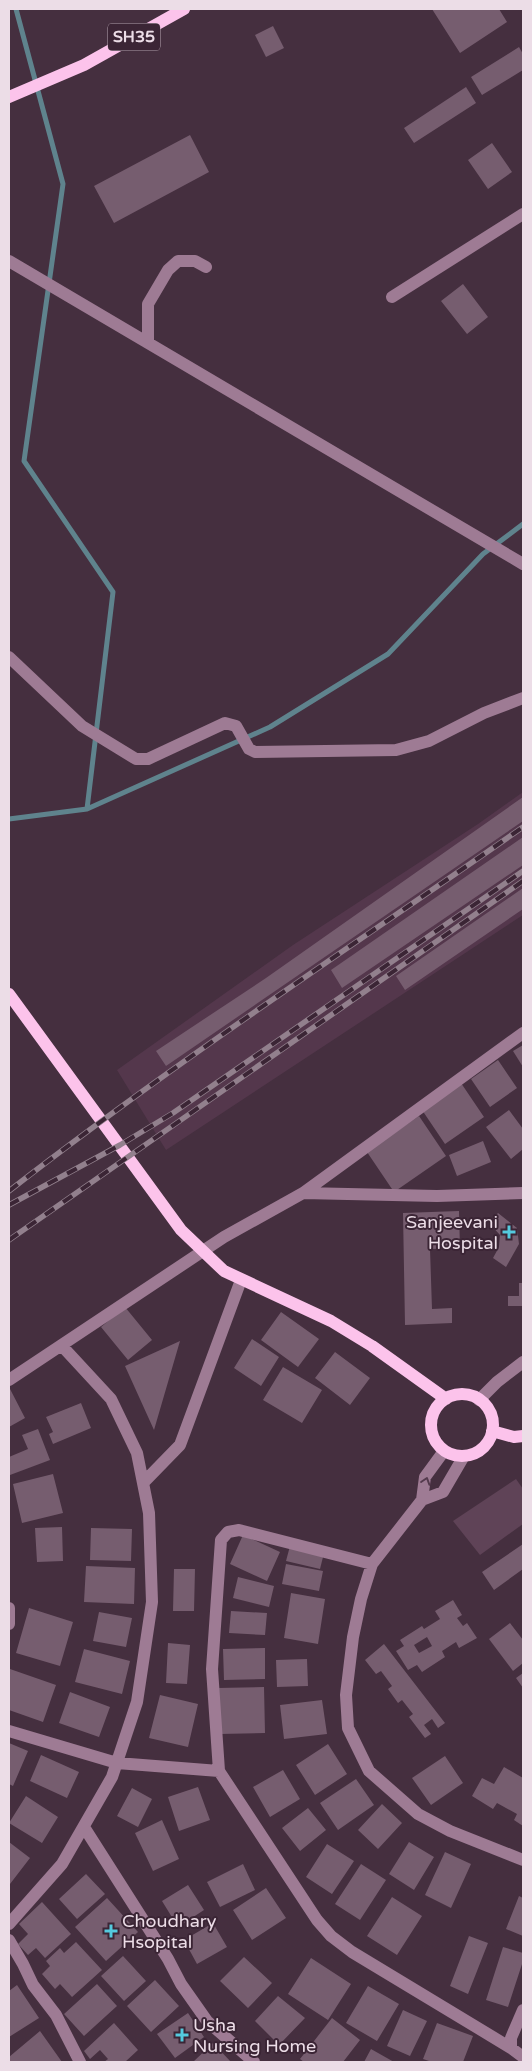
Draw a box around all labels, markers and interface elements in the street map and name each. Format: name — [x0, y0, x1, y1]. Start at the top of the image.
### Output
road number: SH35 — [108, 24, 160, 51]
place label: Sanjeevani Hospital — [406, 1211, 498, 1254]
marker: Sanjeevani Hospital — [502, 1225, 516, 1239]
one-way arrow — [420, 1477, 430, 1485]
place label: Choudhary Hsopital — [122, 1910, 217, 1953]
marker: Choudhary Hsopital — [104, 1924, 118, 1938]
place label: Usha Nursing Home — [193, 2014, 316, 2057]
marker: Usha Nursing Home — [175, 2028, 189, 2042]

